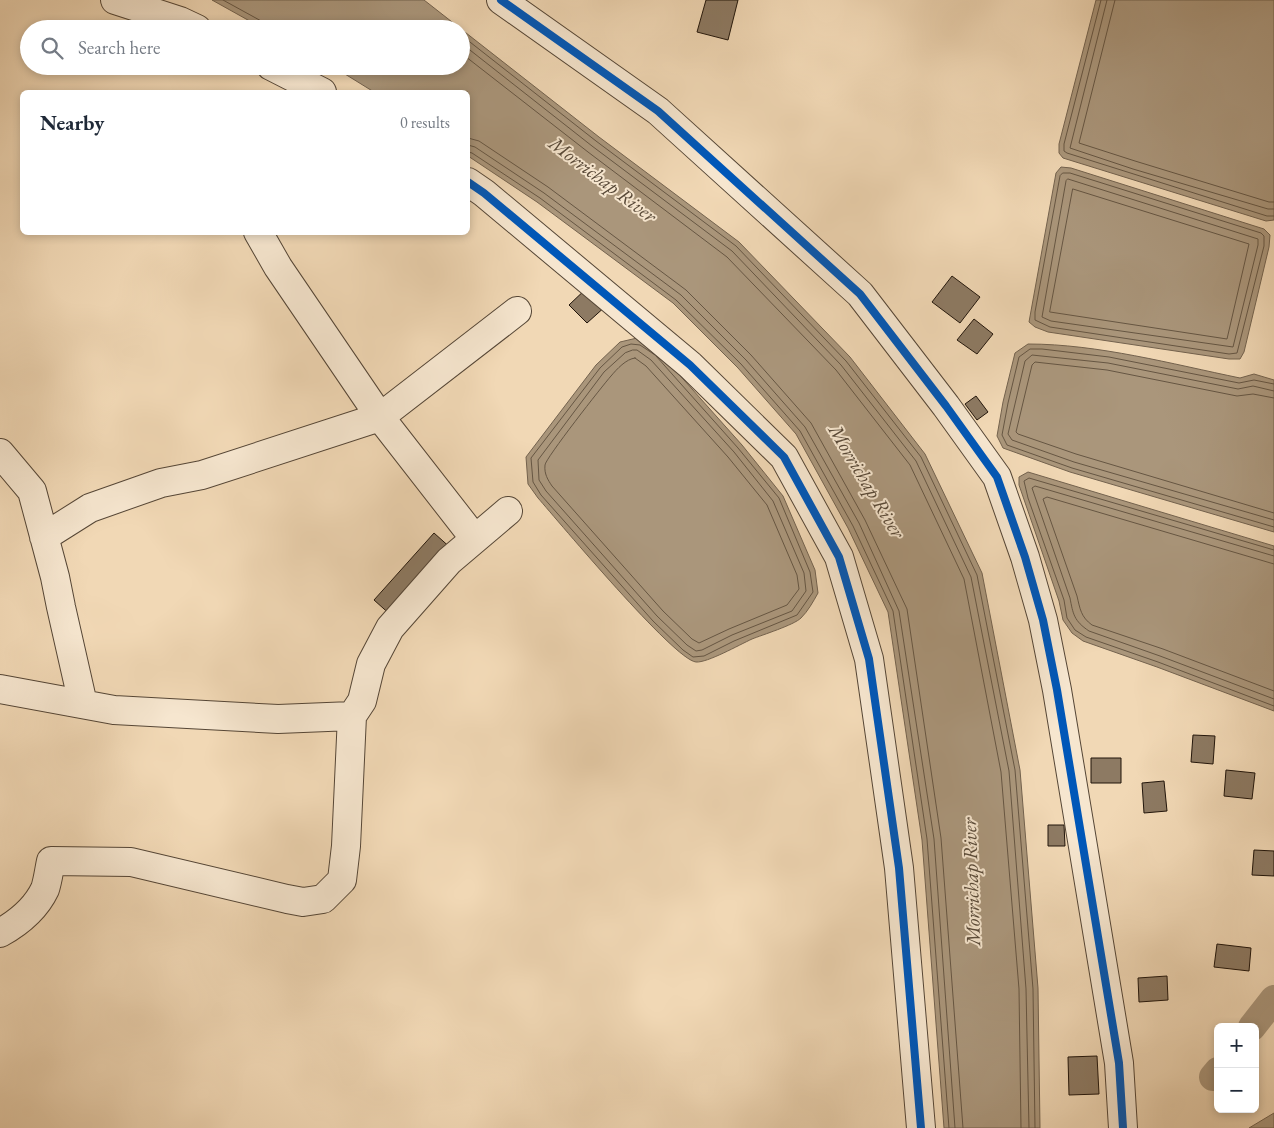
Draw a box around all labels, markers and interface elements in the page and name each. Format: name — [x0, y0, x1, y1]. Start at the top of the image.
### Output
search box — [20, 20, 470, 75]
icon: search — [38, 34, 66, 62]
text: Search here — [78, 35, 160, 60]
text: Nearby — [40, 109, 104, 136]
text: 0 results — [400, 112, 450, 133]
water label: Morrichap River — [543, 129, 663, 229]
water label: Morrichap River — [822, 418, 912, 544]
water label: Morrichap River — [956, 816, 986, 948]
map controls — [1214, 1023, 1259, 1113]
button: + — [1214, 1023, 1259, 1068]
button: − — [1214, 1068, 1259, 1113]

